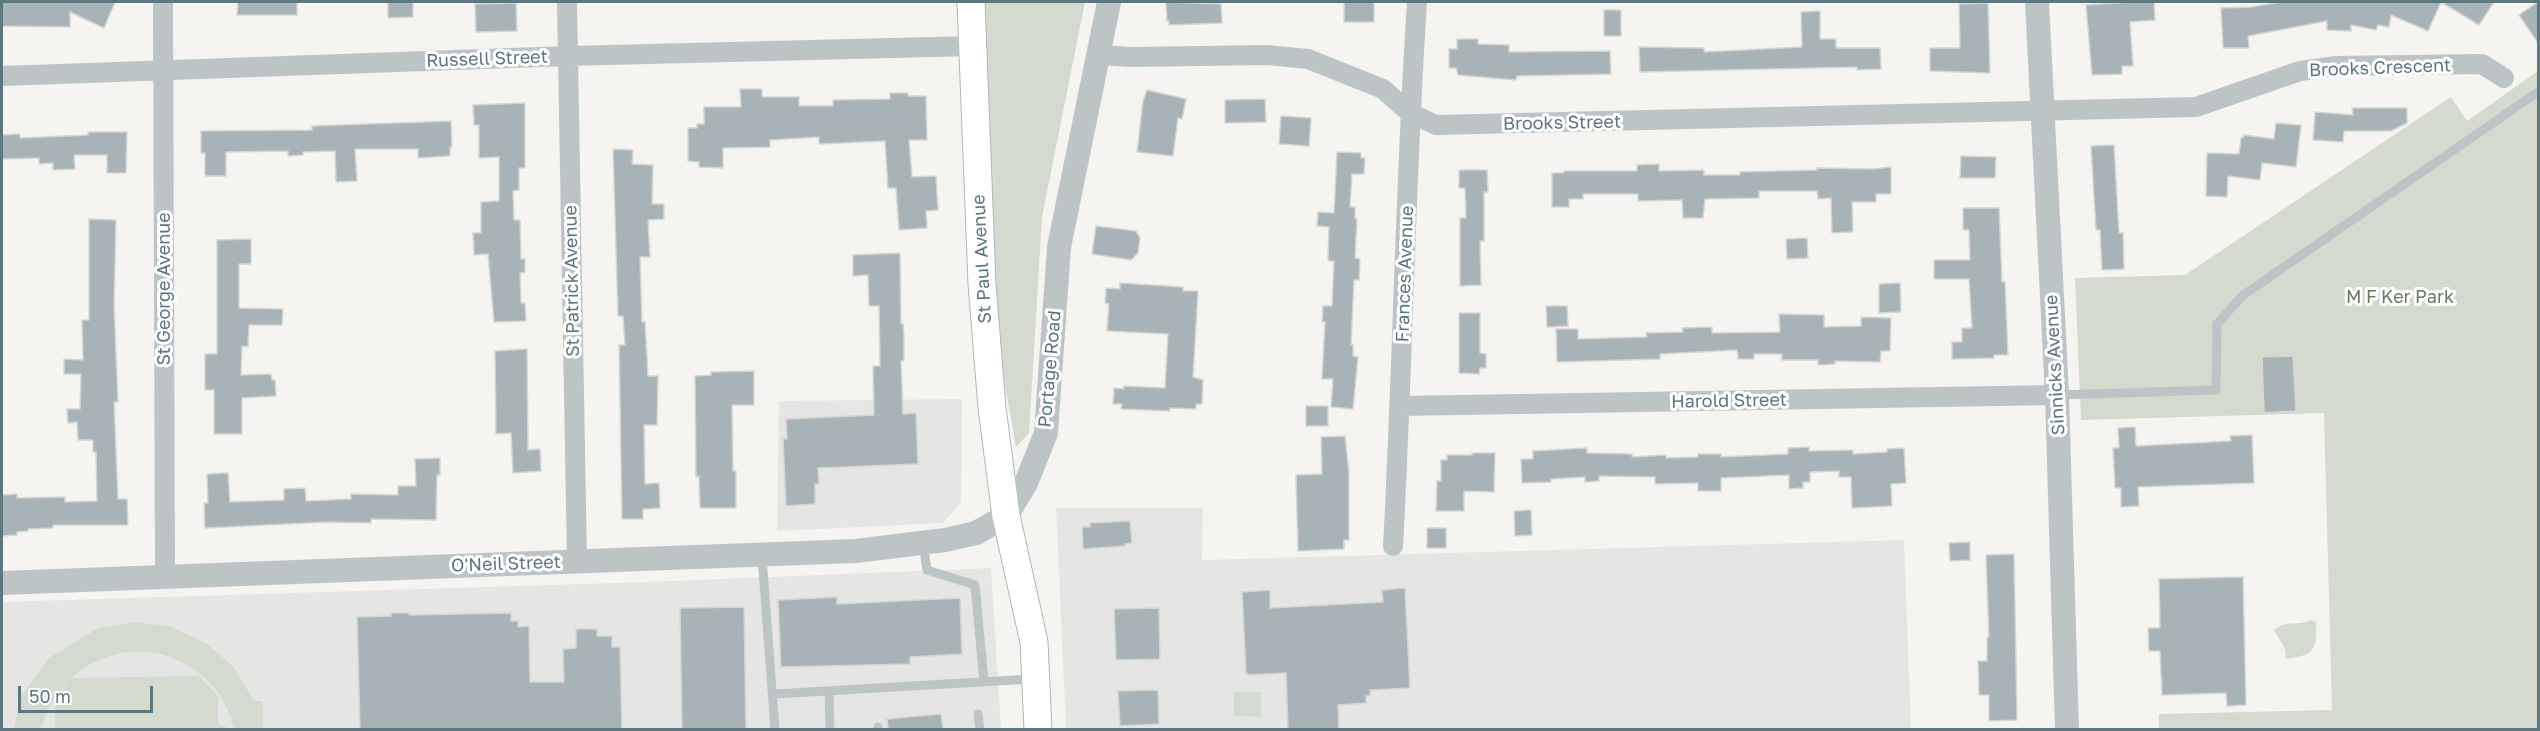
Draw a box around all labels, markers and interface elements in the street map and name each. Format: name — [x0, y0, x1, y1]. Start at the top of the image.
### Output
street label: Russell Street — [426, 46, 548, 72]
street label: Brooks Crescent — [2309, 55, 2451, 81]
street label: Brooks Street — [1503, 111, 1621, 135]
street label: St Paul Avenue — [968, 194, 996, 324]
street label: St Patrick Avenue — [560, 205, 584, 357]
street label: Frances Avenue — [1392, 205, 1418, 343]
street label: St George Avenue — [153, 212, 175, 366]
park label: M F Ker Park — [2346, 286, 2454, 308]
street label: Sinnicks Avenue — [2041, 294, 2069, 436]
street label: Portage Road — [1034, 310, 1066, 428]
street label: Harold Street — [1671, 389, 1787, 413]
street label: O'Neil Street — [451, 551, 561, 577]
scale bar — [21, 674, 156, 712]
text: 50 m — [29, 685, 71, 707]

